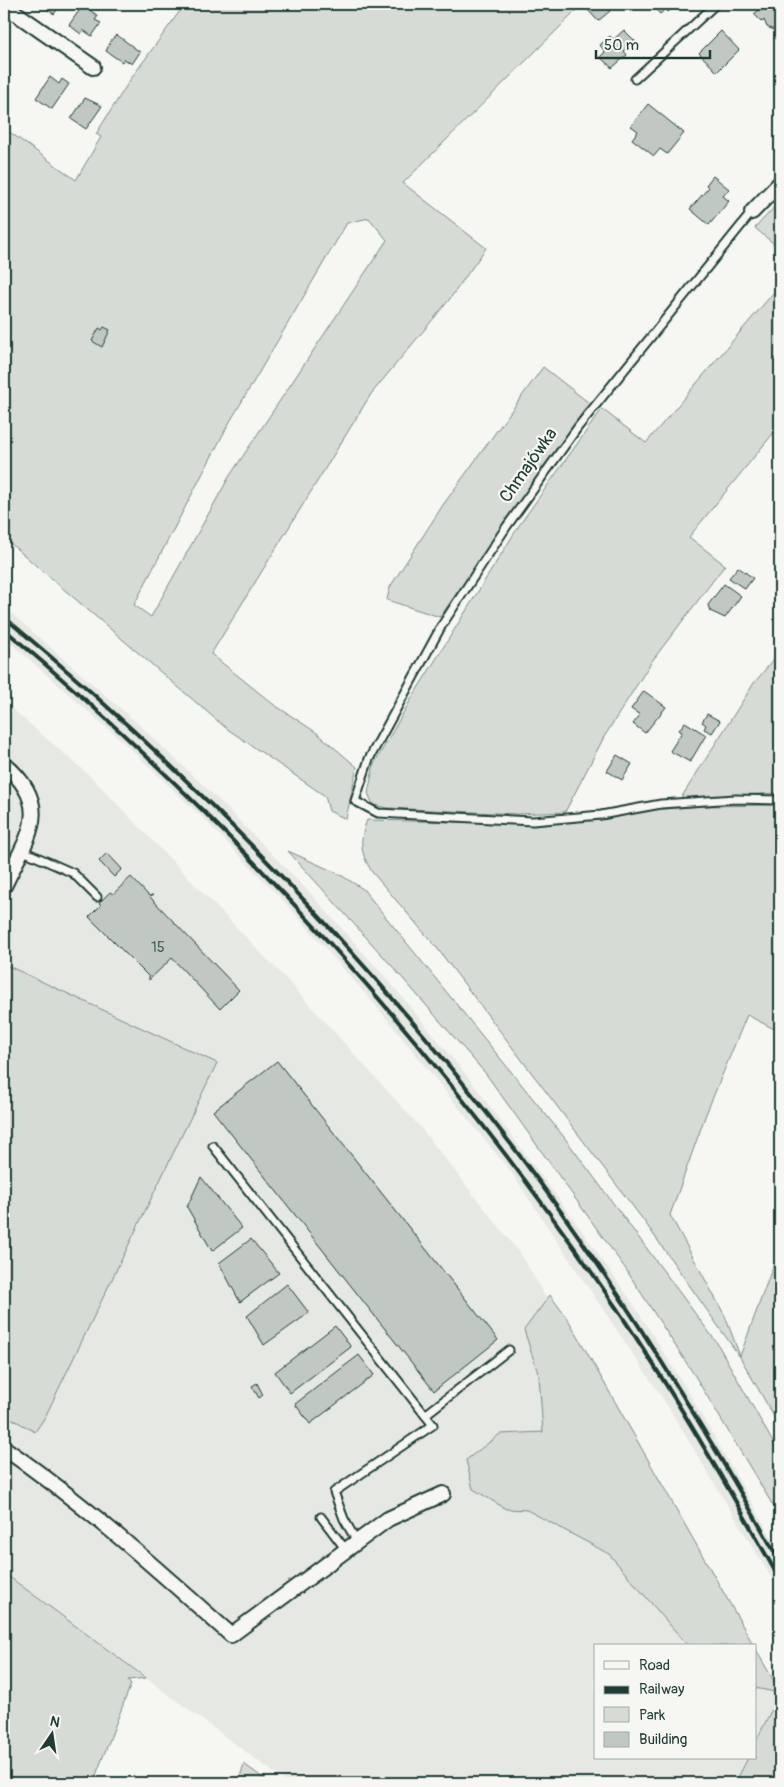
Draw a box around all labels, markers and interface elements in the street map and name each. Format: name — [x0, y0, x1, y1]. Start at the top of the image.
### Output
scale bar — [596, 28, 710, 60]
text: 50 m — [604, 36, 639, 55]
street label: Chmajówka — [494, 423, 562, 507]
house number: 15 — [151, 938, 165, 957]
legend — [594, 1644, 756, 1760]
text: Road — [639, 1656, 670, 1675]
text: Railway — [639, 1680, 685, 1699]
text: Park — [639, 1706, 666, 1725]
north arrow — [28, 1710, 78, 1760]
text: N — [48, 1712, 61, 1731]
text: Building — [639, 1730, 687, 1749]

